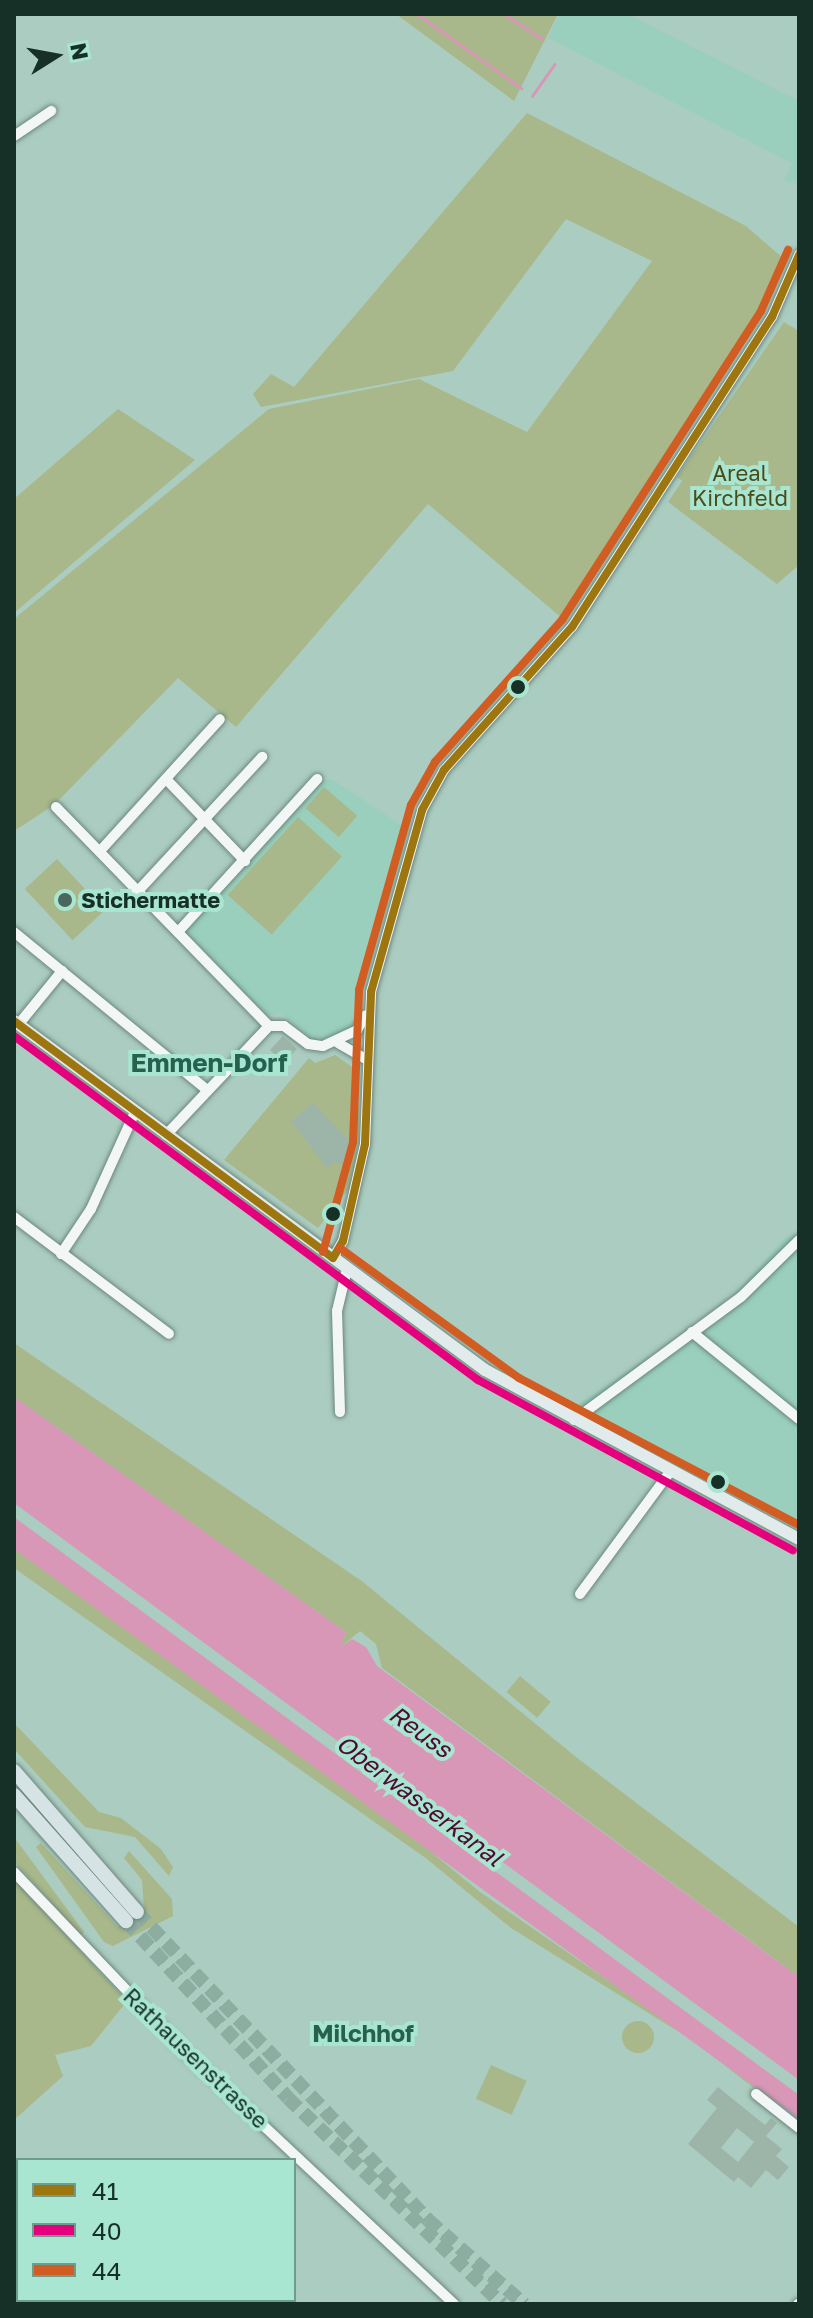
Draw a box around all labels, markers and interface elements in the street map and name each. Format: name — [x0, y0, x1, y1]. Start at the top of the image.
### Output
north arrow — [16, 16, 96, 96]
text: N — [65, 41, 95, 62]
park label: Areal Kirchfeld — [692, 459, 788, 510]
unlabelled marker — [510, 679, 526, 695]
place label: Stichermatte — [81, 887, 220, 913]
marker: Stichermatte — [56, 891, 74, 909]
district label: Emmen-Dorf — [130, 1047, 288, 1079]
unlabelled marker — [325, 1206, 341, 1222]
unlabelled marker — [710, 1474, 726, 1490]
water label: Reuss — [384, 1699, 458, 1763]
water label: Oberwasserkanal — [331, 1728, 509, 1872]
street label: Rathausenstrasse — [118, 1982, 274, 2134]
district label: Milchhof — [312, 2019, 414, 2047]
legend — [16, 2158, 296, 2302]
text: 41 — [92, 2176, 118, 2205]
text: 40 — [92, 2216, 122, 2245]
text: 44 — [92, 2256, 121, 2285]

